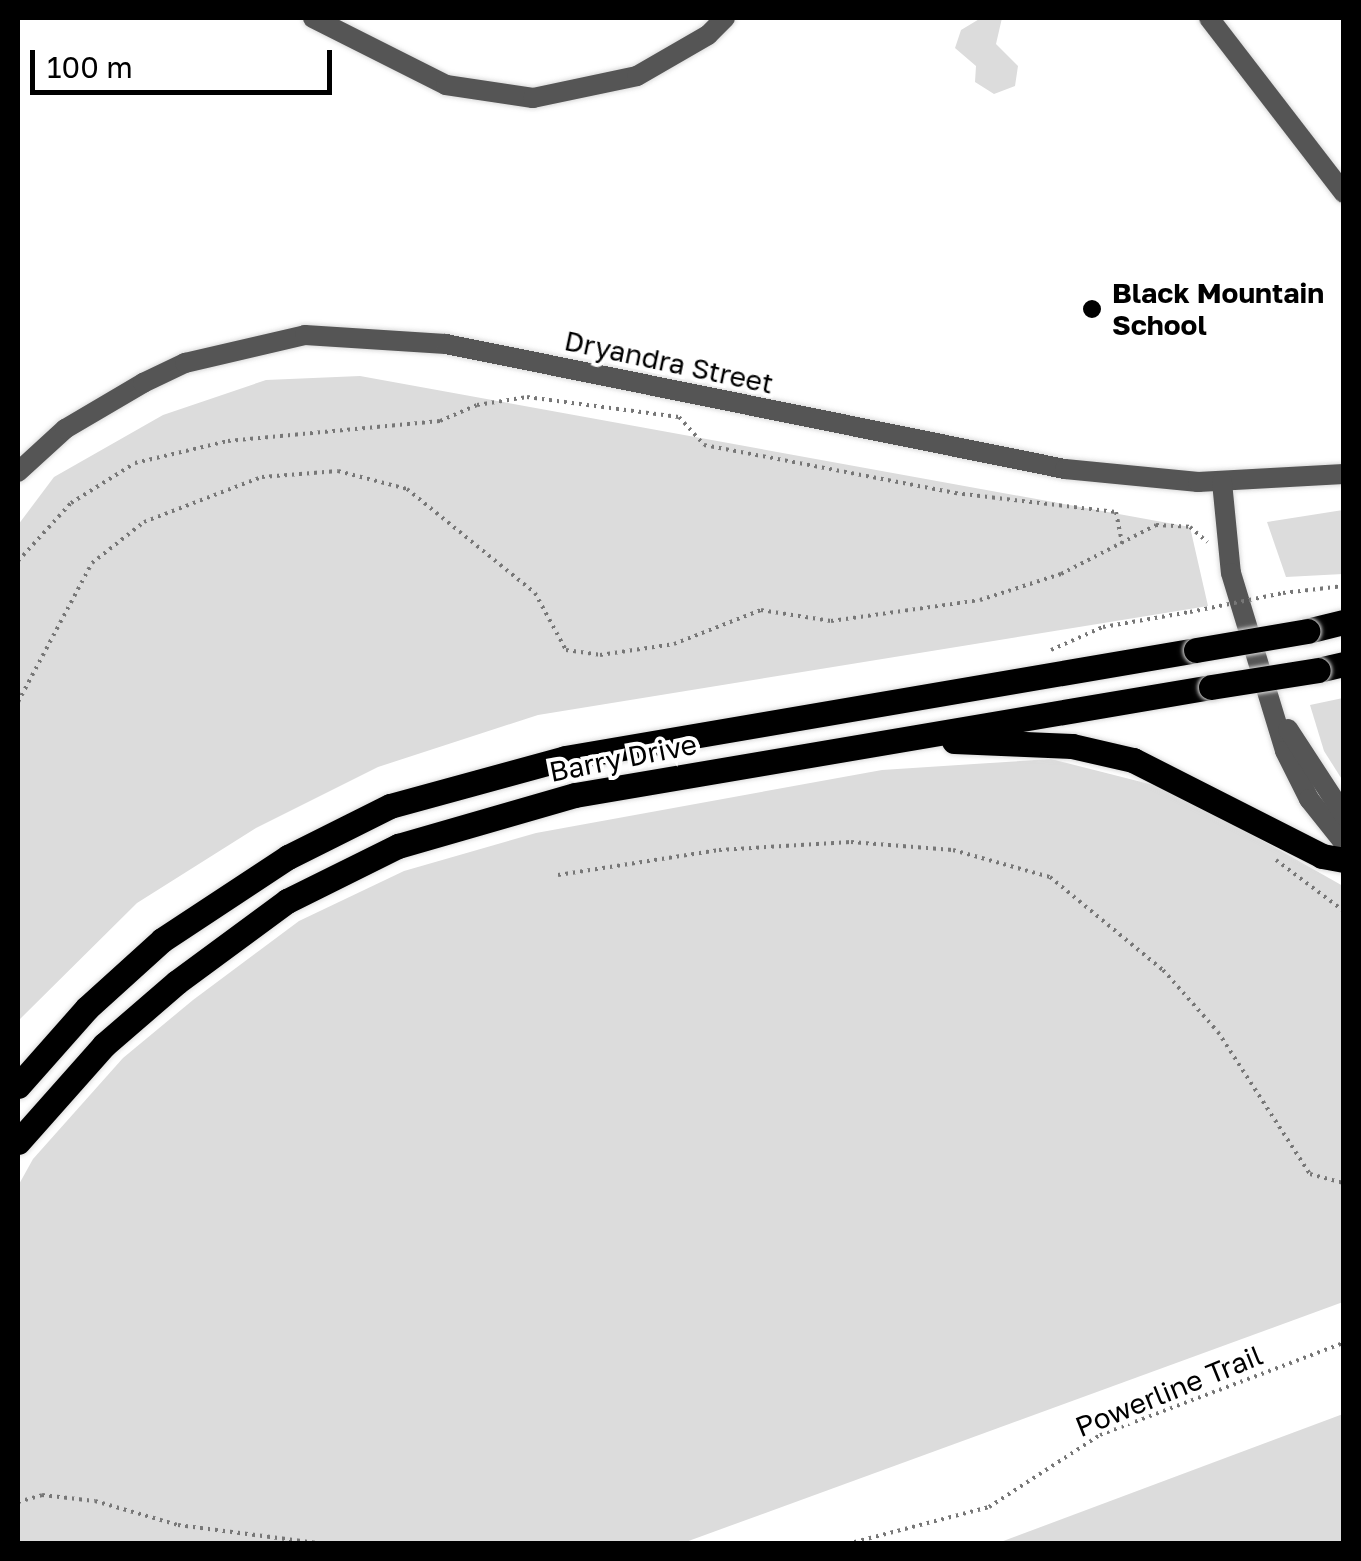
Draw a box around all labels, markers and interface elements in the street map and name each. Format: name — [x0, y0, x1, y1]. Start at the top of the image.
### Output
scale bar — [35, 30, 338, 92]
text: 100 m — [47, 49, 133, 85]
place label: Black Mountain School — [1112, 276, 1324, 342]
marker: Black Mountain School — [1081, 298, 1103, 320]
street label: Dryandra Street — [561, 323, 777, 401]
street label: Barry Drive — [547, 727, 699, 789]
street label: Powerline Trail — [1071, 1338, 1267, 1444]

